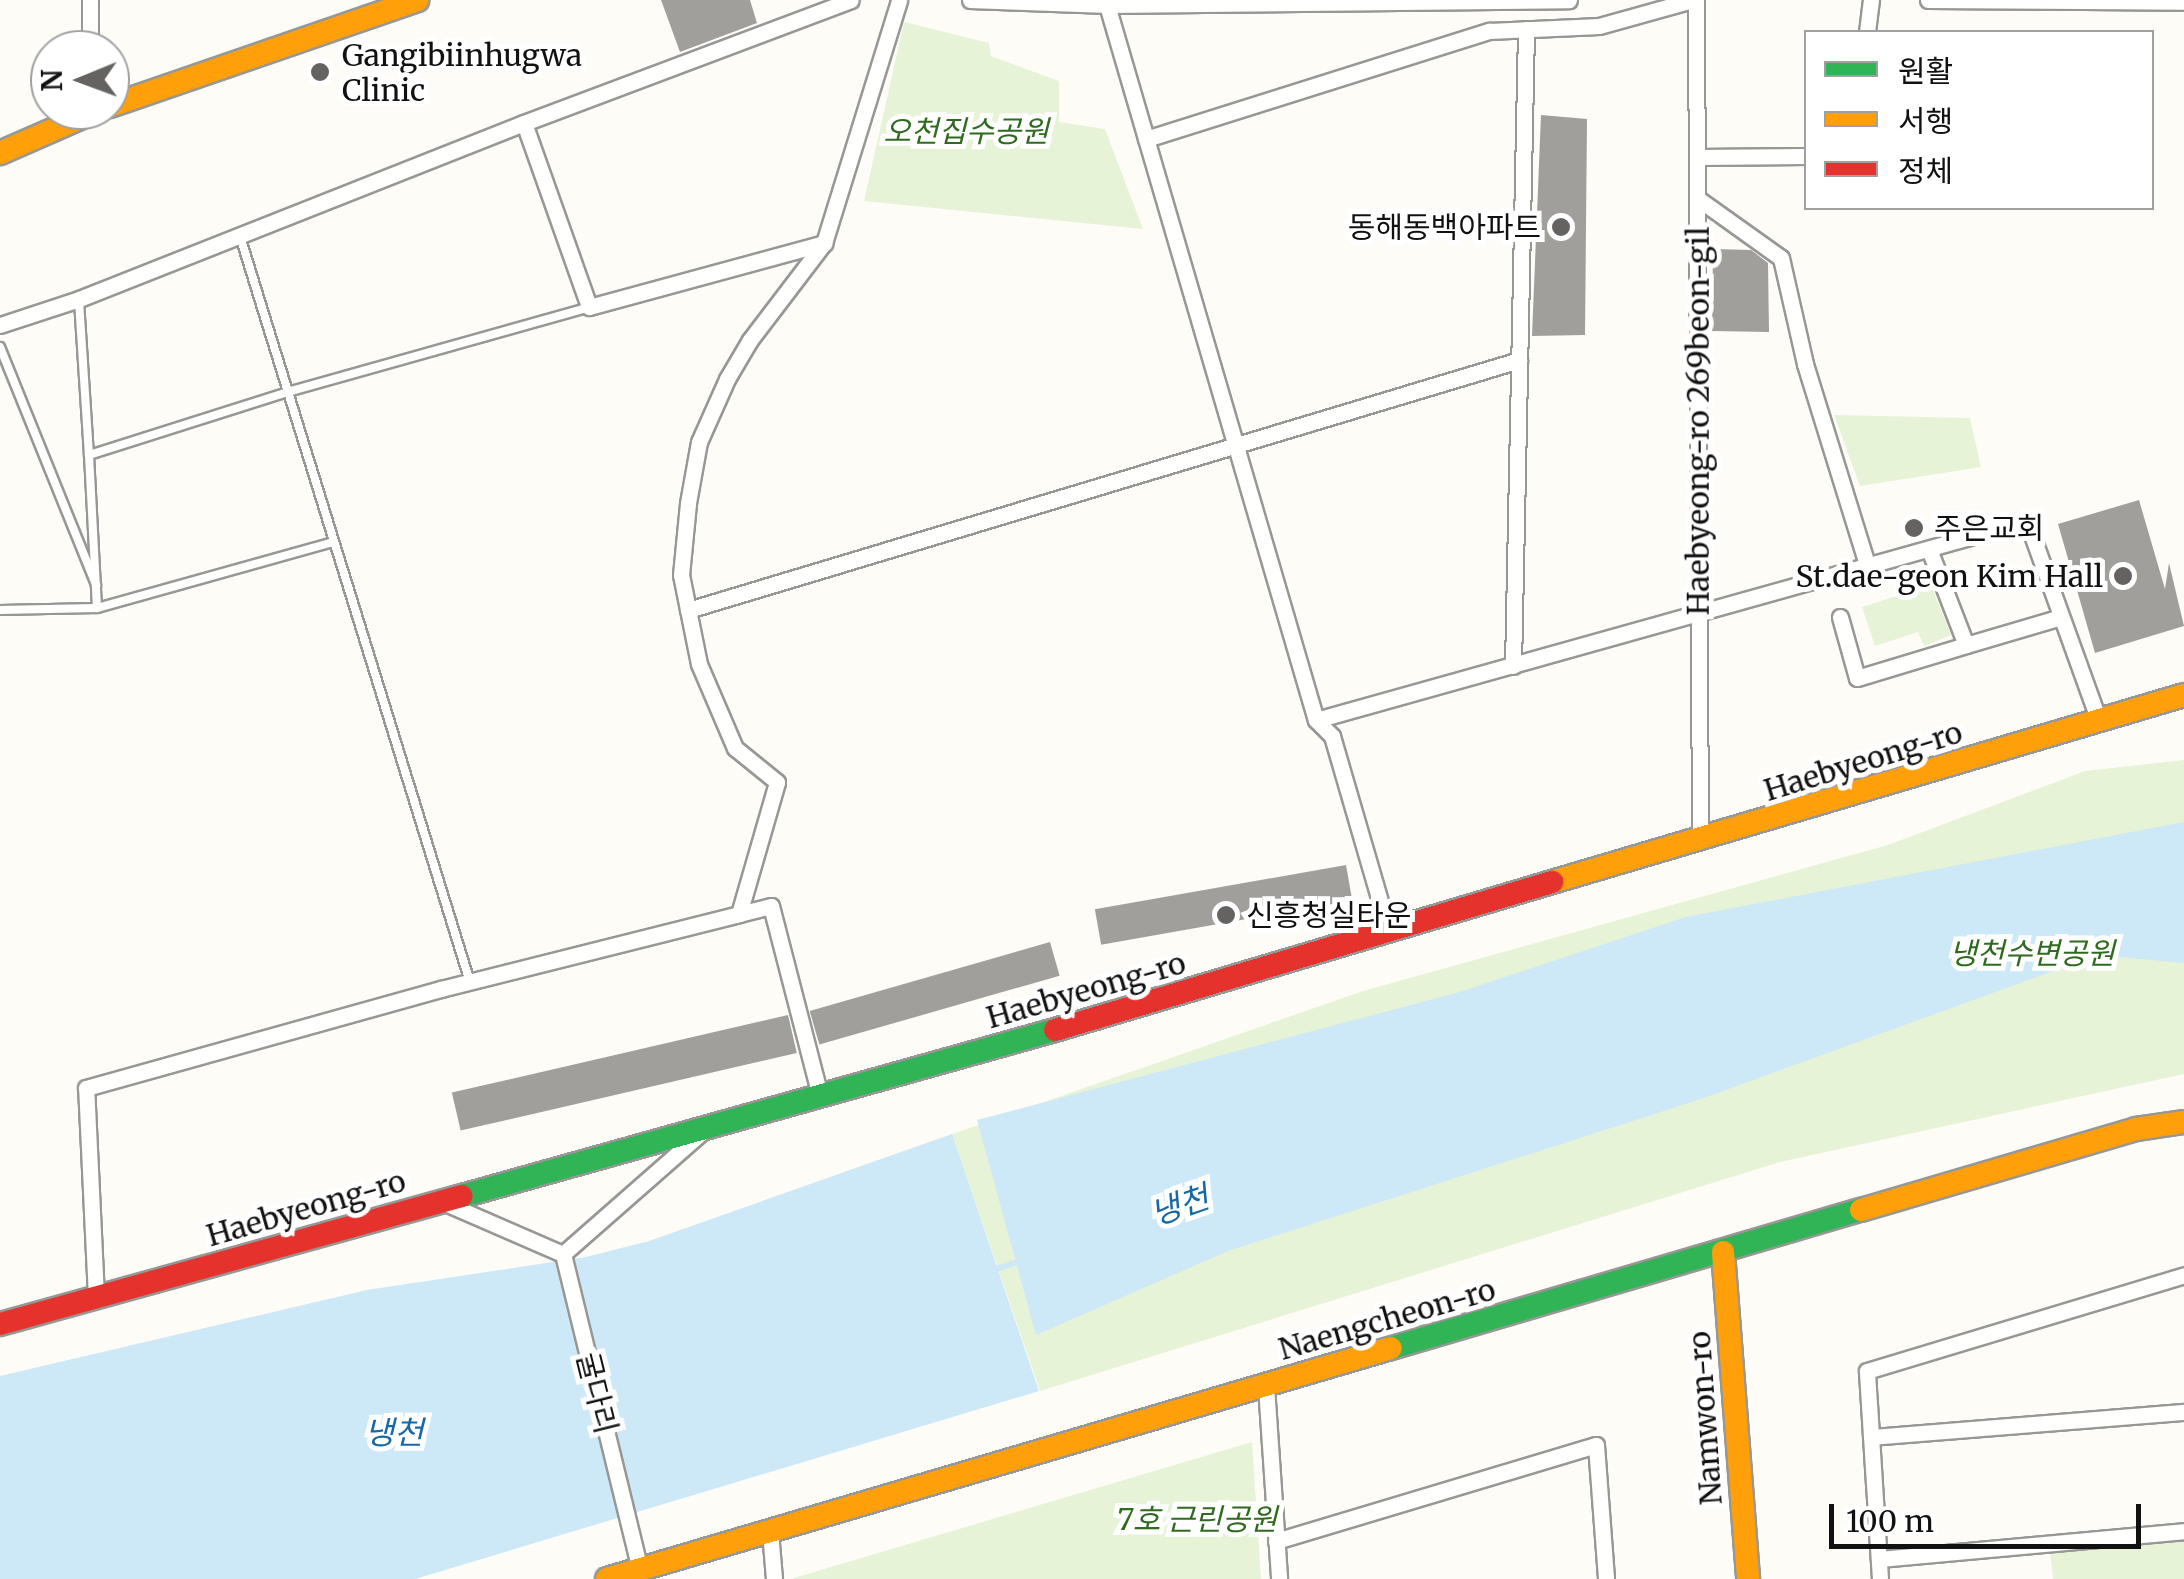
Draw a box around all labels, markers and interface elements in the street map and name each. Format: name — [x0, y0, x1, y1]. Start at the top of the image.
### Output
north arrow — [30, 30, 130, 130]
legend — [1804, 30, 2154, 210]
place label: Gangibiinhugwa Clinic — [342, 37, 582, 108]
text: 원활 — [1898, 52, 1953, 90]
marker: Gangibiinhugwa Clinic — [307, 59, 333, 85]
text: N — [34, 69, 70, 92]
text: 서행 — [1898, 102, 1953, 140]
park label: 오천집수공원 — [883, 113, 1049, 149]
text: 정체 — [1898, 152, 1953, 190]
place label: 동해동백아파트 — [1348, 209, 1541, 245]
marker: 동해동백아파트 — [1550, 216, 1572, 238]
street label: Haebyeong-ro 269beon-gil — [1680, 227, 1716, 615]
place label: 주은교회 — [1934, 510, 2044, 546]
marker: 주은교회 — [1903, 517, 1925, 539]
place label: St.dae-geon Kim Hall — [1795, 558, 2103, 594]
marker: St.dae-geon Kim Hall — [2112, 565, 2134, 587]
street label: Haebyeong-ro — [1760, 714, 1966, 808]
place label: 신흥청실타운 — [1246, 897, 1412, 933]
marker: 신흥청실타운 — [1215, 904, 1237, 926]
park label: 냉천수변공원 — [1949, 935, 2115, 971]
street label: Haebyeong-ro — [982, 944, 1190, 1036]
street label: Haebyeong-ro — [202, 1162, 410, 1254]
water label: 냉천 — [1146, 1178, 1214, 1234]
street label: Naengcheon-ro — [1275, 1271, 1499, 1367]
street label: Namwon-ro — [1681, 1330, 1729, 1506]
street label: 굴다리 — [570, 1348, 624, 1438]
water label: 냉천 — [365, 1414, 423, 1452]
scale bar — [1834, 1484, 2146, 1546]
park label: 7호 근린공원 — [1117, 1501, 1277, 1537]
text: 100 m — [1846, 1502, 1934, 1540]

